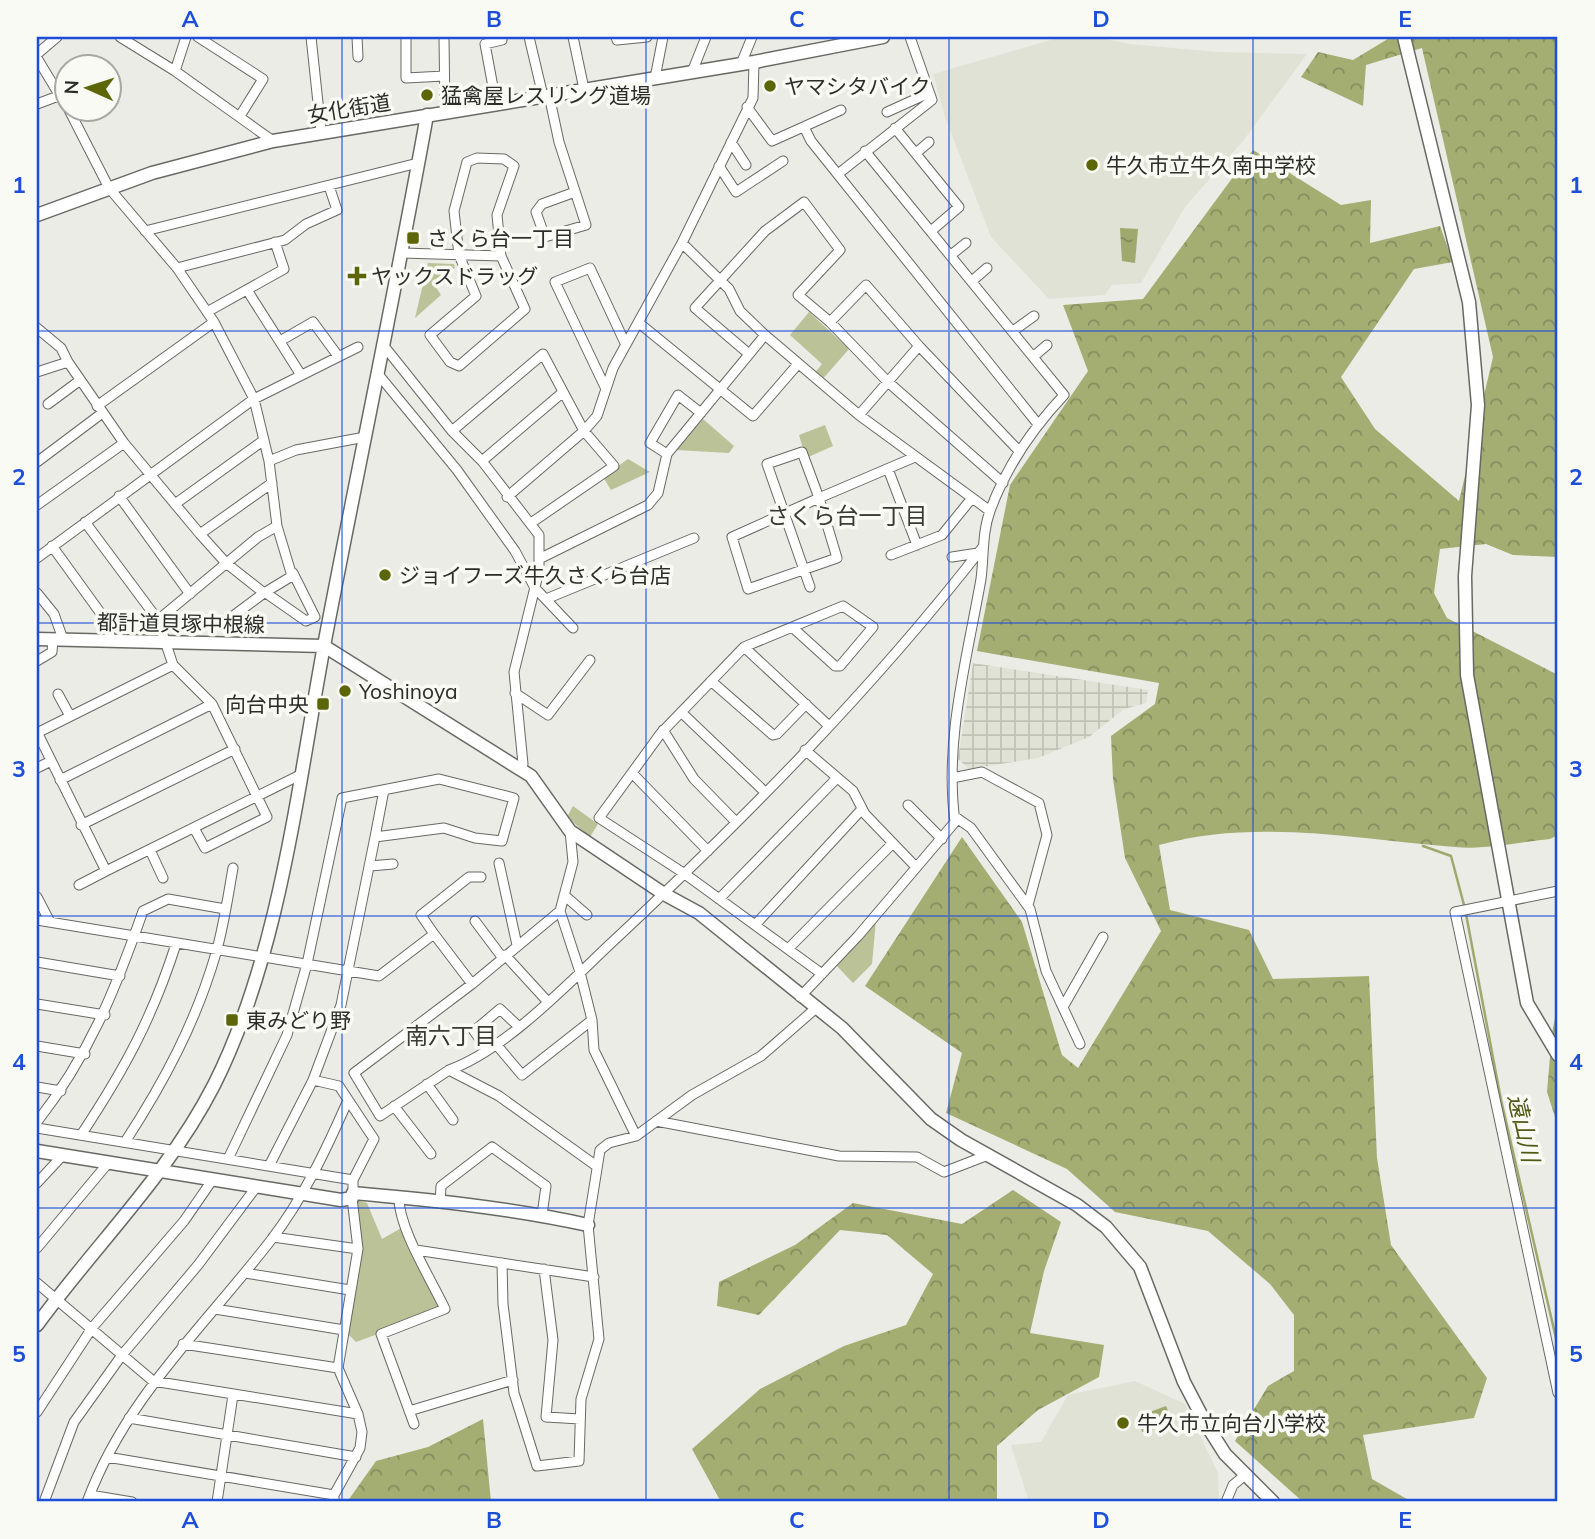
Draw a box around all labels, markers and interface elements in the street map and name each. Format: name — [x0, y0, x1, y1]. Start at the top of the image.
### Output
text: A — [181, 4, 199, 33]
text: B — [486, 4, 502, 33]
text: C — [789, 4, 805, 33]
text: D — [1092, 4, 1110, 33]
text: E — [1398, 4, 1412, 33]
north arrow — [52, 52, 122, 122]
place label: ヤマシタバイク — [784, 73, 931, 99]
marker: ヤマシタバイク — [762, 78, 778, 94]
text: N — [59, 79, 83, 95]
place label: 猛禽屋レスリング道場 — [441, 82, 651, 108]
marker: 猛禽屋レスリング道場 — [419, 87, 435, 103]
street label: 女化街道 — [305, 89, 393, 127]
place label: 牛久市立牛久南中学校 — [1106, 152, 1316, 178]
marker: 牛久市立牛久南中学校 — [1084, 157, 1100, 173]
text: 1 — [12, 170, 26, 199]
text: 1 — [1569, 170, 1583, 199]
place label: さくら台一丁目 — [427, 225, 574, 251]
marker: さくら台一丁目 — [405, 230, 421, 246]
place label: ヤックスドラッグ — [371, 263, 538, 289]
marker: ヤックスドラッグ — [349, 268, 365, 284]
text: 2 — [12, 462, 26, 491]
text: 2 — [1569, 462, 1583, 491]
district label: さくら台一丁目 — [767, 501, 928, 530]
place label: ジョイフーズ牛久さくら台店 — [399, 562, 671, 588]
marker: ジョイフーズ牛久さくら台店 — [377, 567, 393, 583]
street label: 都計道貝塚中根線 — [97, 609, 265, 637]
place label: Yoshinoya — [358, 678, 458, 704]
marker: Yoshinoya — [337, 683, 353, 699]
place label: 向台中央 — [225, 691, 309, 717]
marker: 向台中央 — [315, 696, 331, 712]
text: 3 — [12, 754, 26, 783]
text: 3 — [1569, 754, 1583, 783]
place label: 東みどり野 — [246, 1007, 351, 1033]
marker: 東みどり野 — [224, 1012, 240, 1028]
district label: 南六丁目 — [405, 1021, 497, 1050]
text: 4 — [12, 1047, 26, 1076]
text: 4 — [1569, 1047, 1583, 1076]
water label: 遠山川 — [1502, 1091, 1547, 1168]
text: 5 — [12, 1339, 26, 1368]
text: 5 — [1569, 1339, 1583, 1368]
place label: 牛久市立向台小学校 — [1137, 1410, 1326, 1436]
marker: 牛久市立向台小学校 — [1115, 1415, 1131, 1431]
text: A — [181, 1505, 199, 1534]
text: B — [486, 1505, 502, 1534]
text: C — [789, 1505, 805, 1534]
text: D — [1092, 1505, 1110, 1534]
text: E — [1398, 1505, 1412, 1534]

